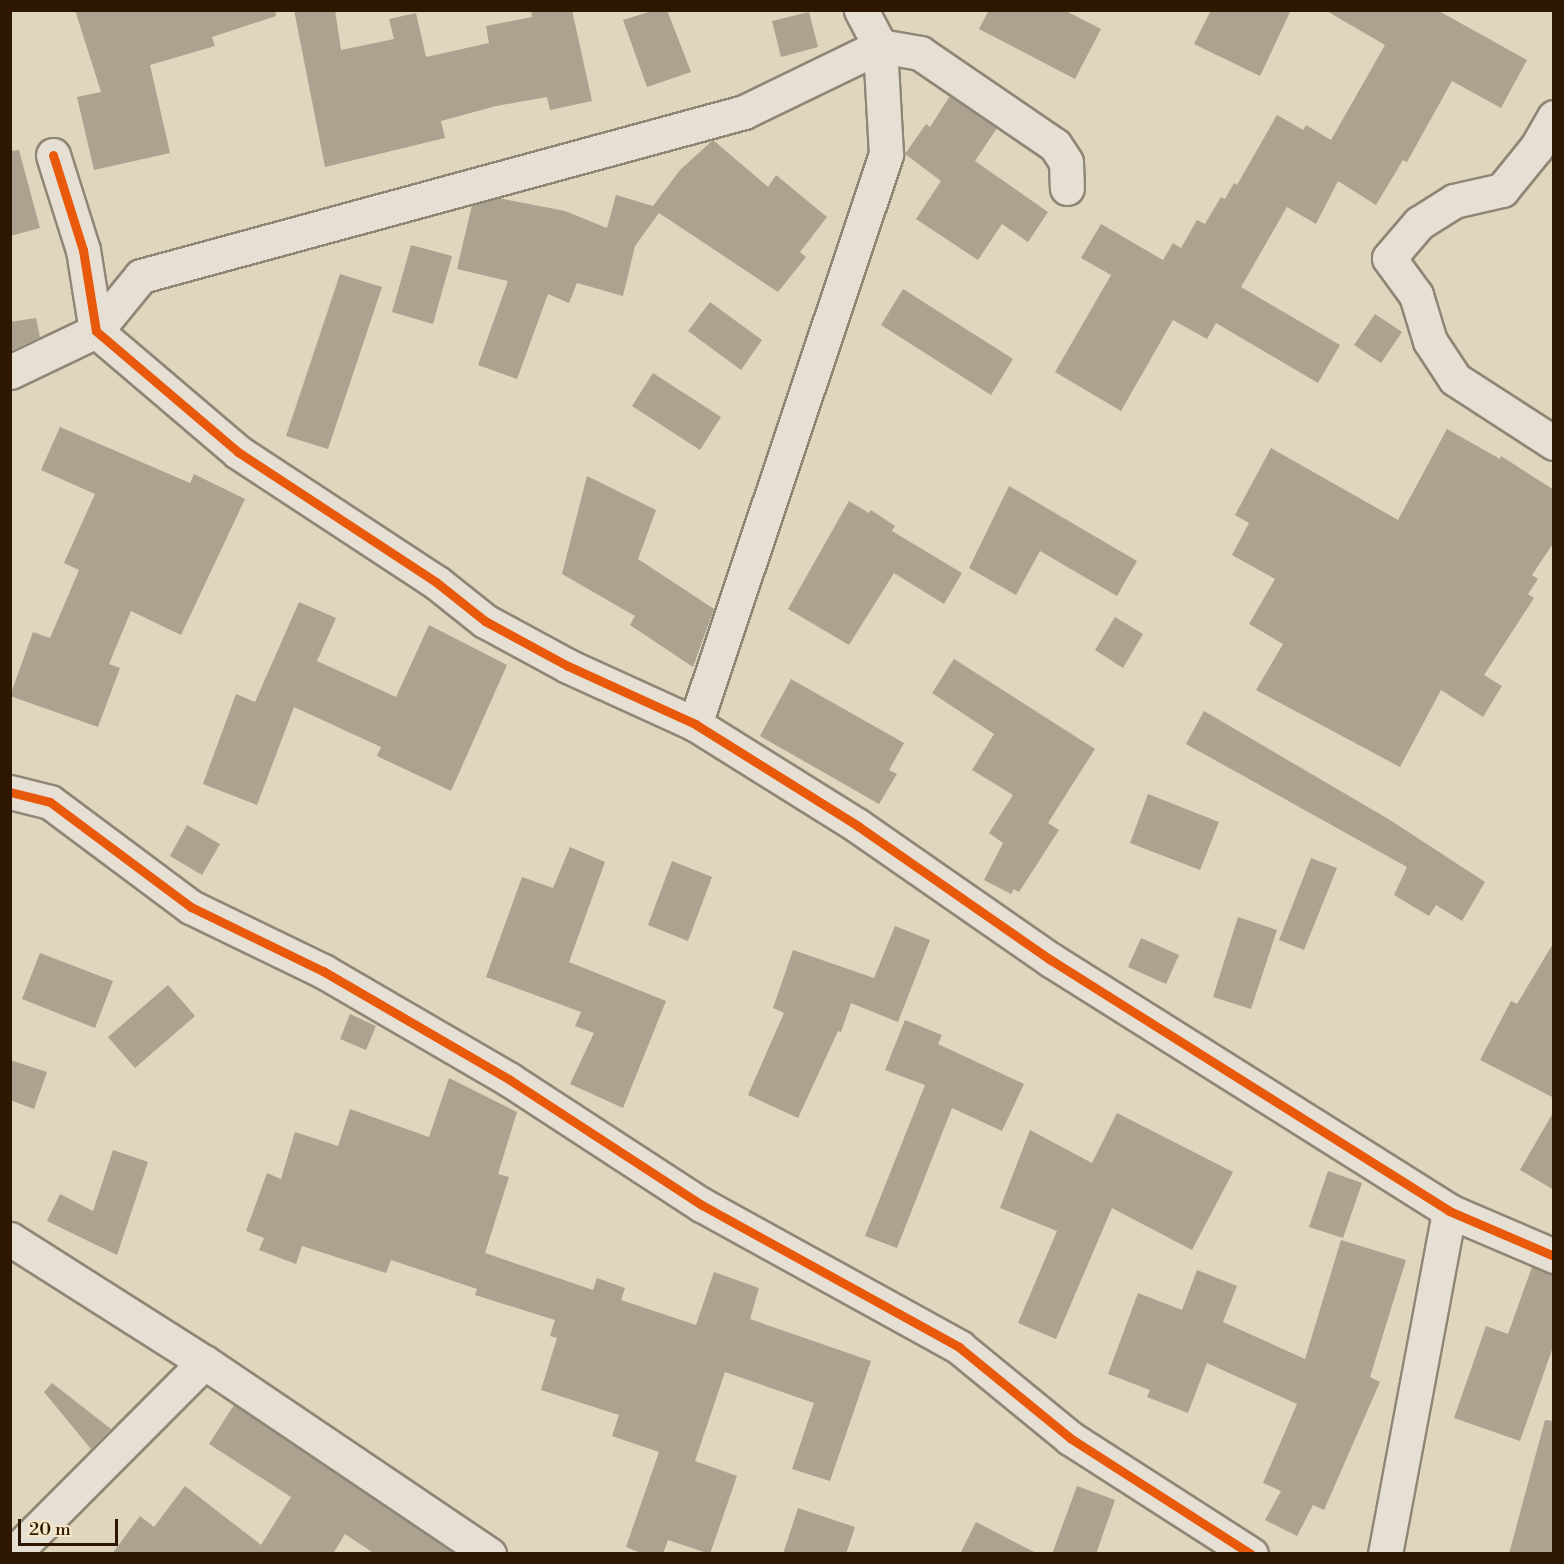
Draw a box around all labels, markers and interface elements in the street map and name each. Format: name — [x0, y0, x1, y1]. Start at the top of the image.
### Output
scale bar — [21, 1507, 122, 1545]
text: 20 m — [29, 1518, 71, 1541]

